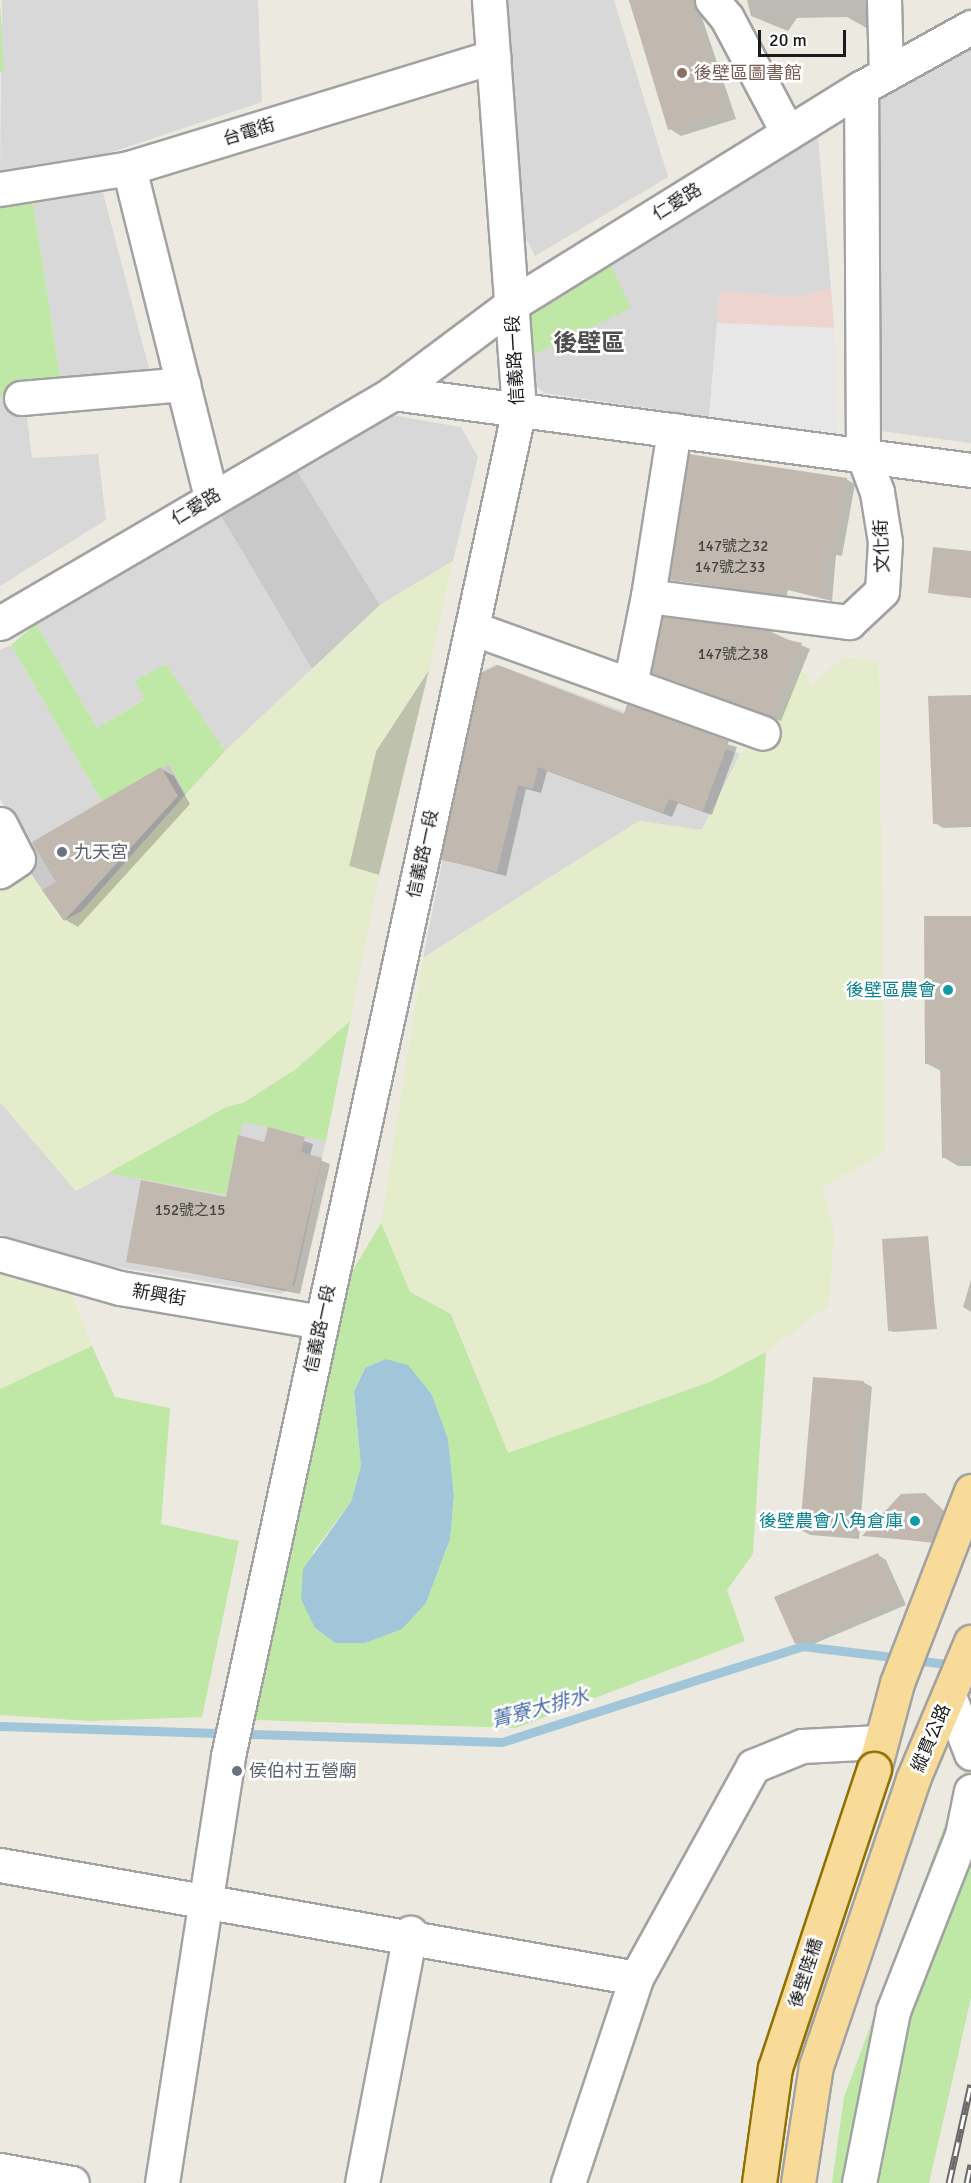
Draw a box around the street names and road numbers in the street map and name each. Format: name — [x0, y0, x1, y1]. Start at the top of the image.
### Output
street label: 台電街 — [220, 114, 278, 150]
street label: 仁愛路 — [648, 179, 706, 225]
street label: 信義路一段 — [502, 314, 528, 406]
street label: 仁愛路 — [167, 484, 225, 530]
street label: 文化街 — [870, 519, 894, 573]
street label: 信義路一段 — [403, 808, 443, 900]
street label: 新興街 — [131, 1280, 187, 1310]
street label: 信義路一段 — [300, 1283, 340, 1375]
street label: 縱貫公路 — [907, 1701, 955, 1775]
street label: 後壁陸橋 — [785, 1935, 827, 2011]

